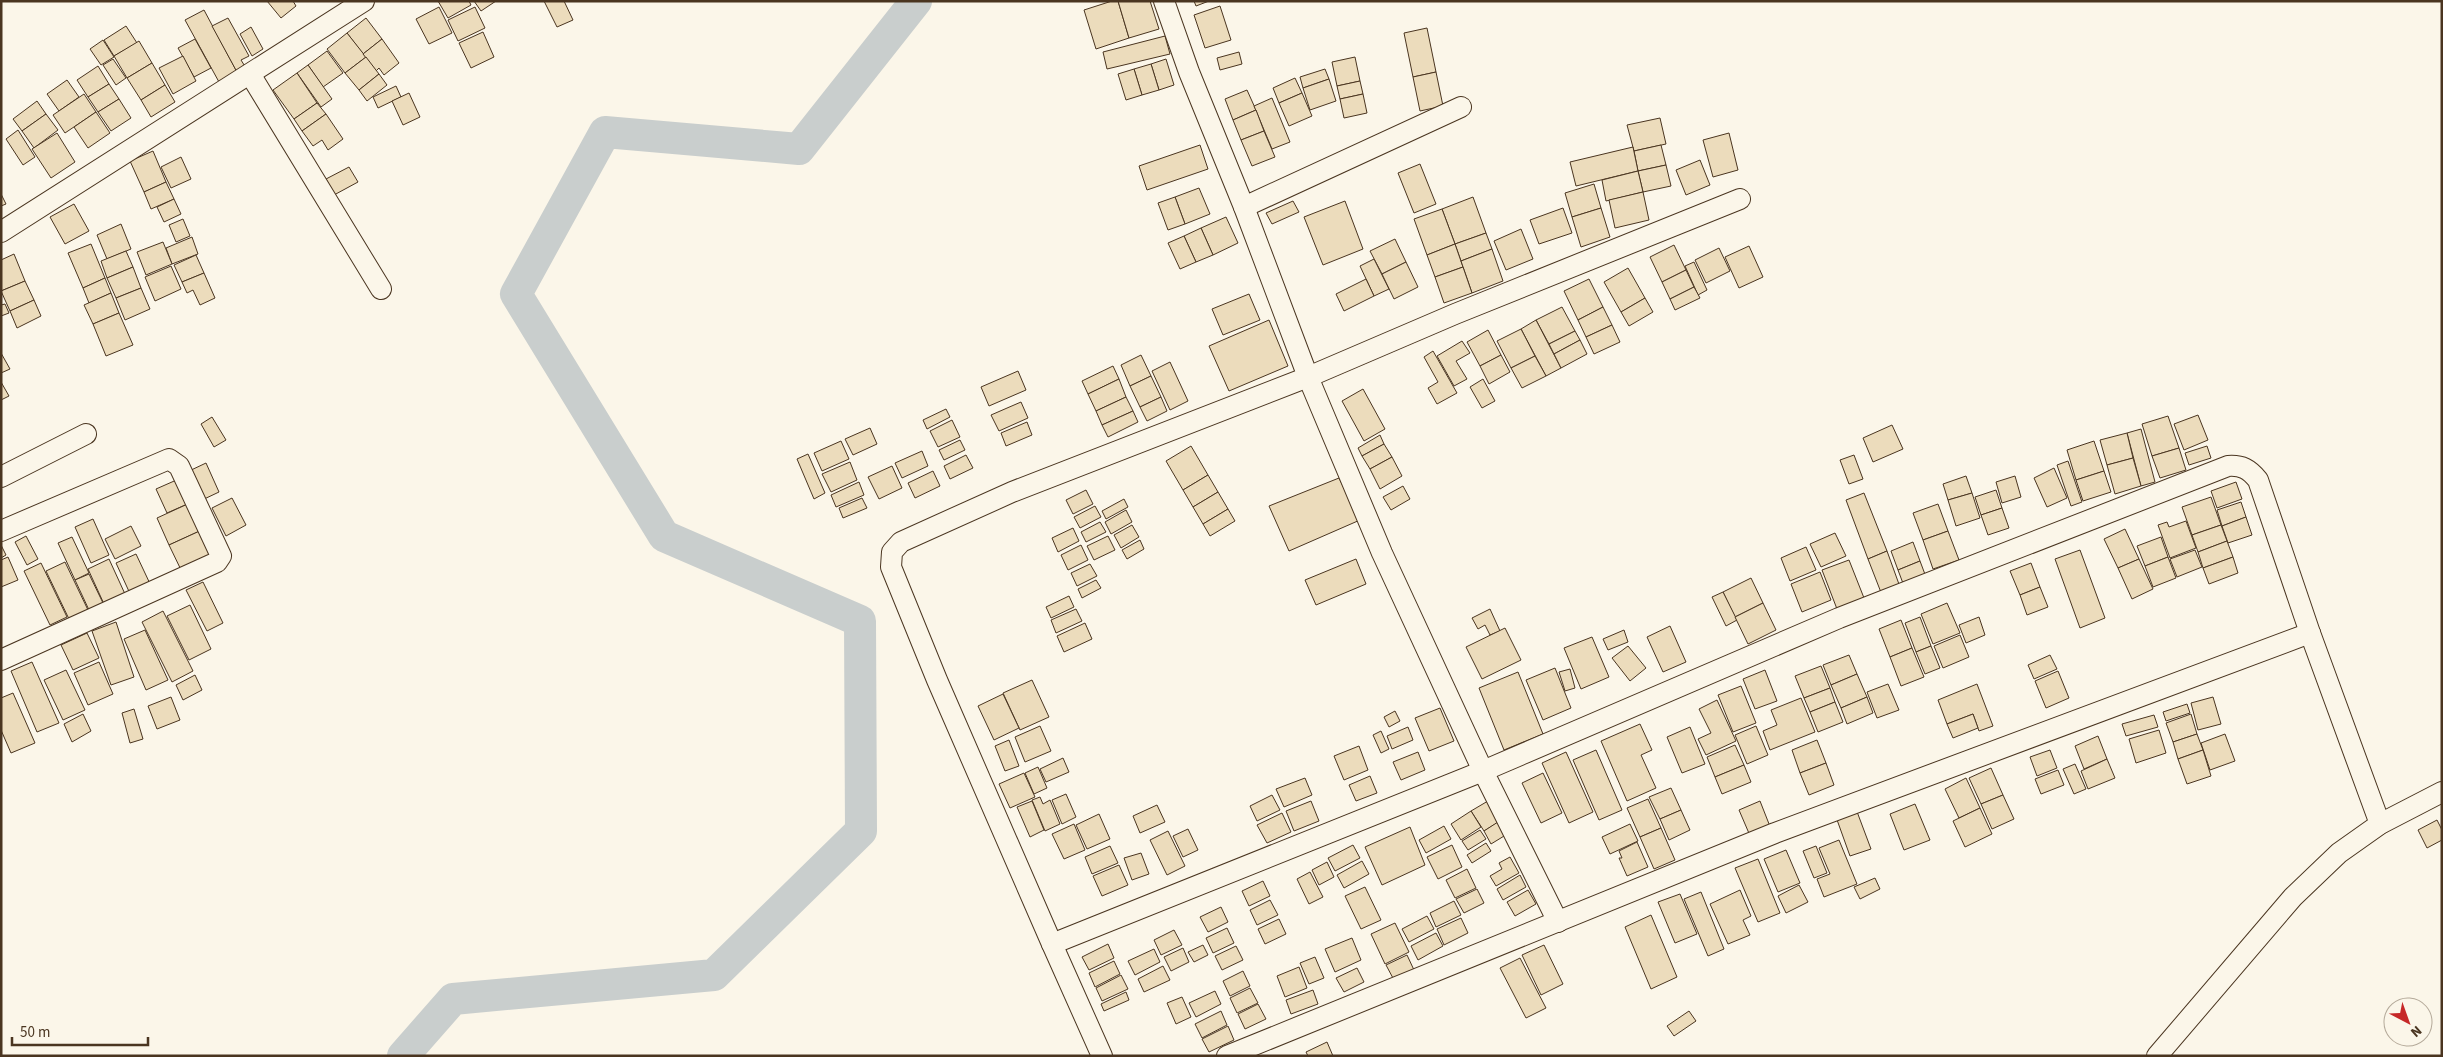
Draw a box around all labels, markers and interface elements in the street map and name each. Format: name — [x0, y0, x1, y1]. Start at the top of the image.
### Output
north arrow — [2383, 997, 2433, 1047]
scale bar — [12, 1014, 149, 1046]
text: N — [2406, 1020, 2426, 1042]
text: 50 m — [20, 1022, 50, 1043]

